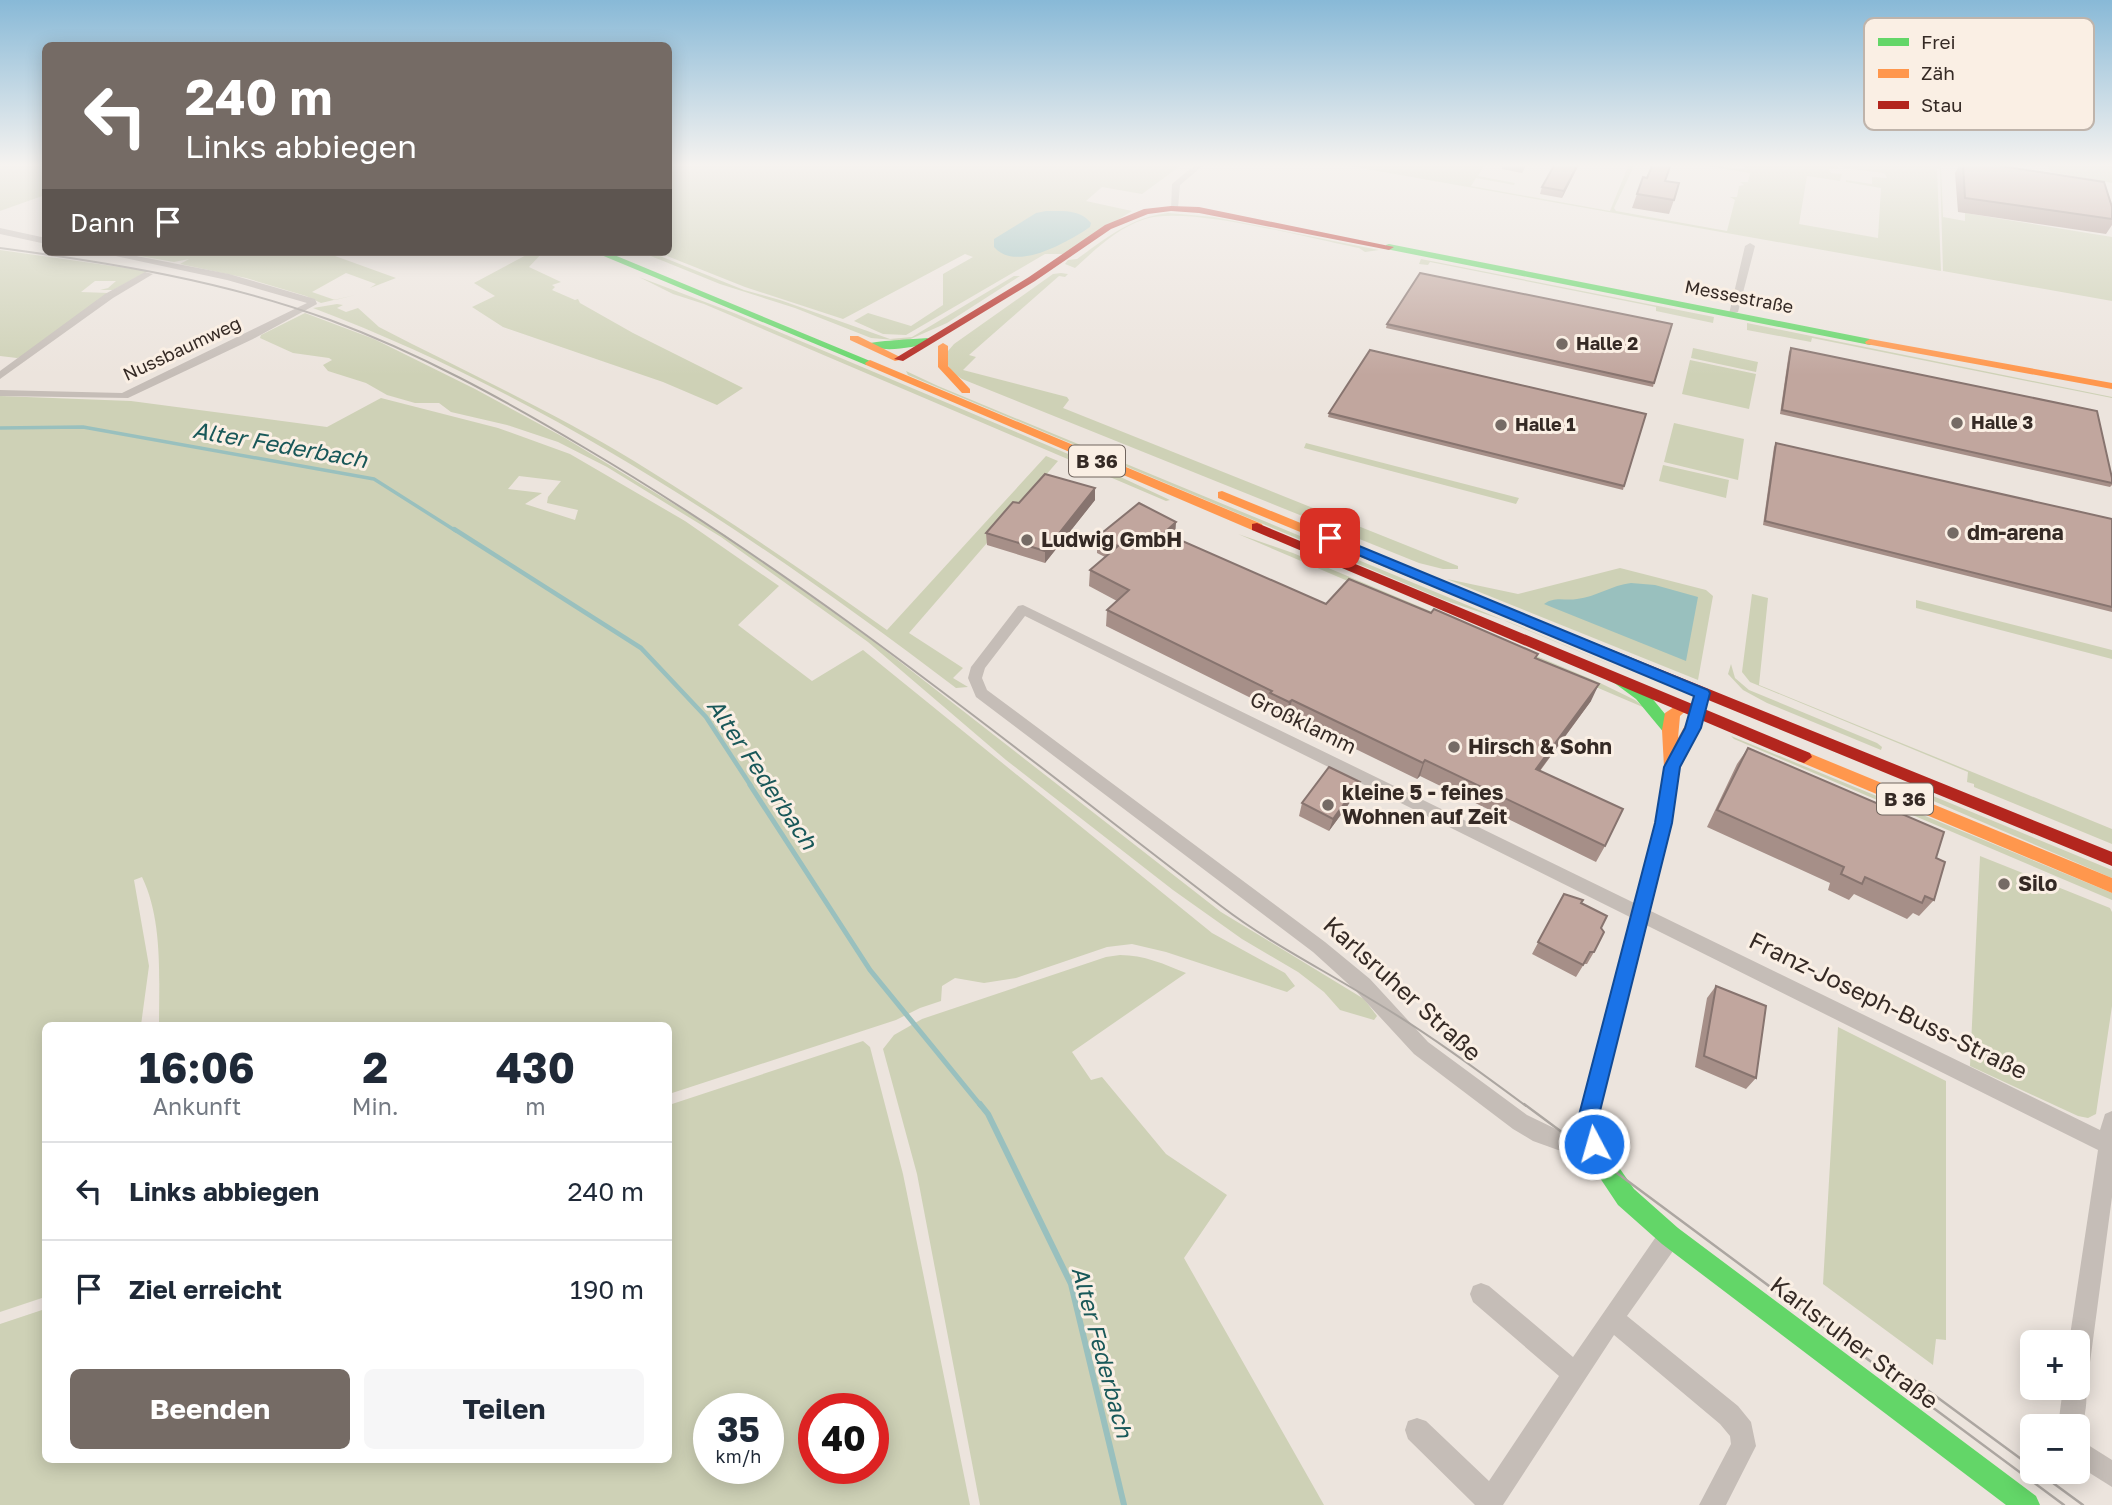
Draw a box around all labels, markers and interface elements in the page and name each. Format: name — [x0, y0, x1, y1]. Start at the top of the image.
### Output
legend — [1864, 18, 2094, 130]
text: Frei — [1921, 30, 1956, 53]
text: Zäh — [1921, 61, 1955, 84]
text: 240 m — [185, 67, 333, 126]
icon: left — [70, 70, 161, 161]
text: Stau — [1921, 93, 1963, 116]
text: Links abbiegen — [185, 127, 417, 165]
icon: arrive — [149, 203, 187, 241]
text: Dann — [70, 207, 135, 238]
street label: Messestraße — [1683, 275, 1795, 317]
street label: Nussbaumweg — [119, 311, 244, 385]
place label: Halle 2 — [1576, 332, 1638, 354]
marker: Halle 2 — [1554, 336, 1570, 352]
place label: Halle 3 — [1971, 411, 2033, 433]
place label: Halle 1 — [1515, 413, 1575, 435]
water label: Alter Federbach — [191, 415, 370, 473]
marker: Halle 3 — [1949, 415, 1965, 431]
marker: Halle 1 — [1493, 417, 1509, 433]
road number: B 36 — [1069, 446, 1125, 476]
pin — [1300, 508, 1360, 568]
icon: arrive — [1311, 519, 1349, 557]
place label: dm-arena — [1967, 519, 2064, 545]
marker: dm-arena — [1945, 525, 1961, 541]
place label: Ludwig GmbH — [1041, 526, 1182, 552]
marker: Ludwig GmbH — [1019, 532, 1035, 548]
street label: Großklamm — [1246, 685, 1361, 759]
water label: Alter Federbach — [702, 693, 824, 855]
place label: Hirsch & Sohn — [1468, 733, 1612, 759]
marker: Hirsch & Sohn — [1446, 739, 1462, 755]
place label: kleine 5 - feines Wohnen auf Zeit — [1342, 779, 1507, 829]
road number: B 36 — [1877, 784, 1933, 814]
marker: kleine 5 - feines Wohnen auf Zeit — [1320, 797, 1336, 813]
place label: Silo — [2018, 870, 2057, 896]
marker: Silo — [1996, 876, 2012, 892]
street label: Karlsruher Straße — [1318, 909, 1488, 1066]
street label: Franz-Joseph-Buss-Straße — [1745, 925, 2032, 1085]
text: 16:06 — [139, 1042, 255, 1092]
text: 2 — [362, 1042, 388, 1092]
text: 430 — [496, 1042, 575, 1092]
text: Ankunft — [153, 1092, 241, 1120]
text: Min. — [352, 1092, 399, 1120]
text: m — [525, 1092, 546, 1120]
position arrow — [1557, 1107, 1631, 1181]
icon: left — [70, 1172, 108, 1210]
text: Links abbiegen — [129, 1176, 319, 1207]
text: 240 m — [567, 1176, 644, 1207]
water label: Alter Federbach — [1067, 1263, 1140, 1441]
street label: Karlsruher Straße — [1765, 1269, 1945, 1414]
icon: arrive — [70, 1270, 108, 1308]
text: Ziel erreicht — [129, 1274, 282, 1305]
text: 190 m — [570, 1274, 644, 1305]
map controls — [2020, 1330, 2090, 1484]
button: + — [2020, 1330, 2090, 1400]
button: Beenden — [70, 1369, 350, 1449]
button: Teilen — [364, 1369, 644, 1449]
speed limit sign: 40 — [798, 1393, 889, 1484]
text: 35 — [717, 1408, 760, 1450]
button: − — [2020, 1414, 2090, 1484]
text: km/h — [716, 1445, 761, 1467]

